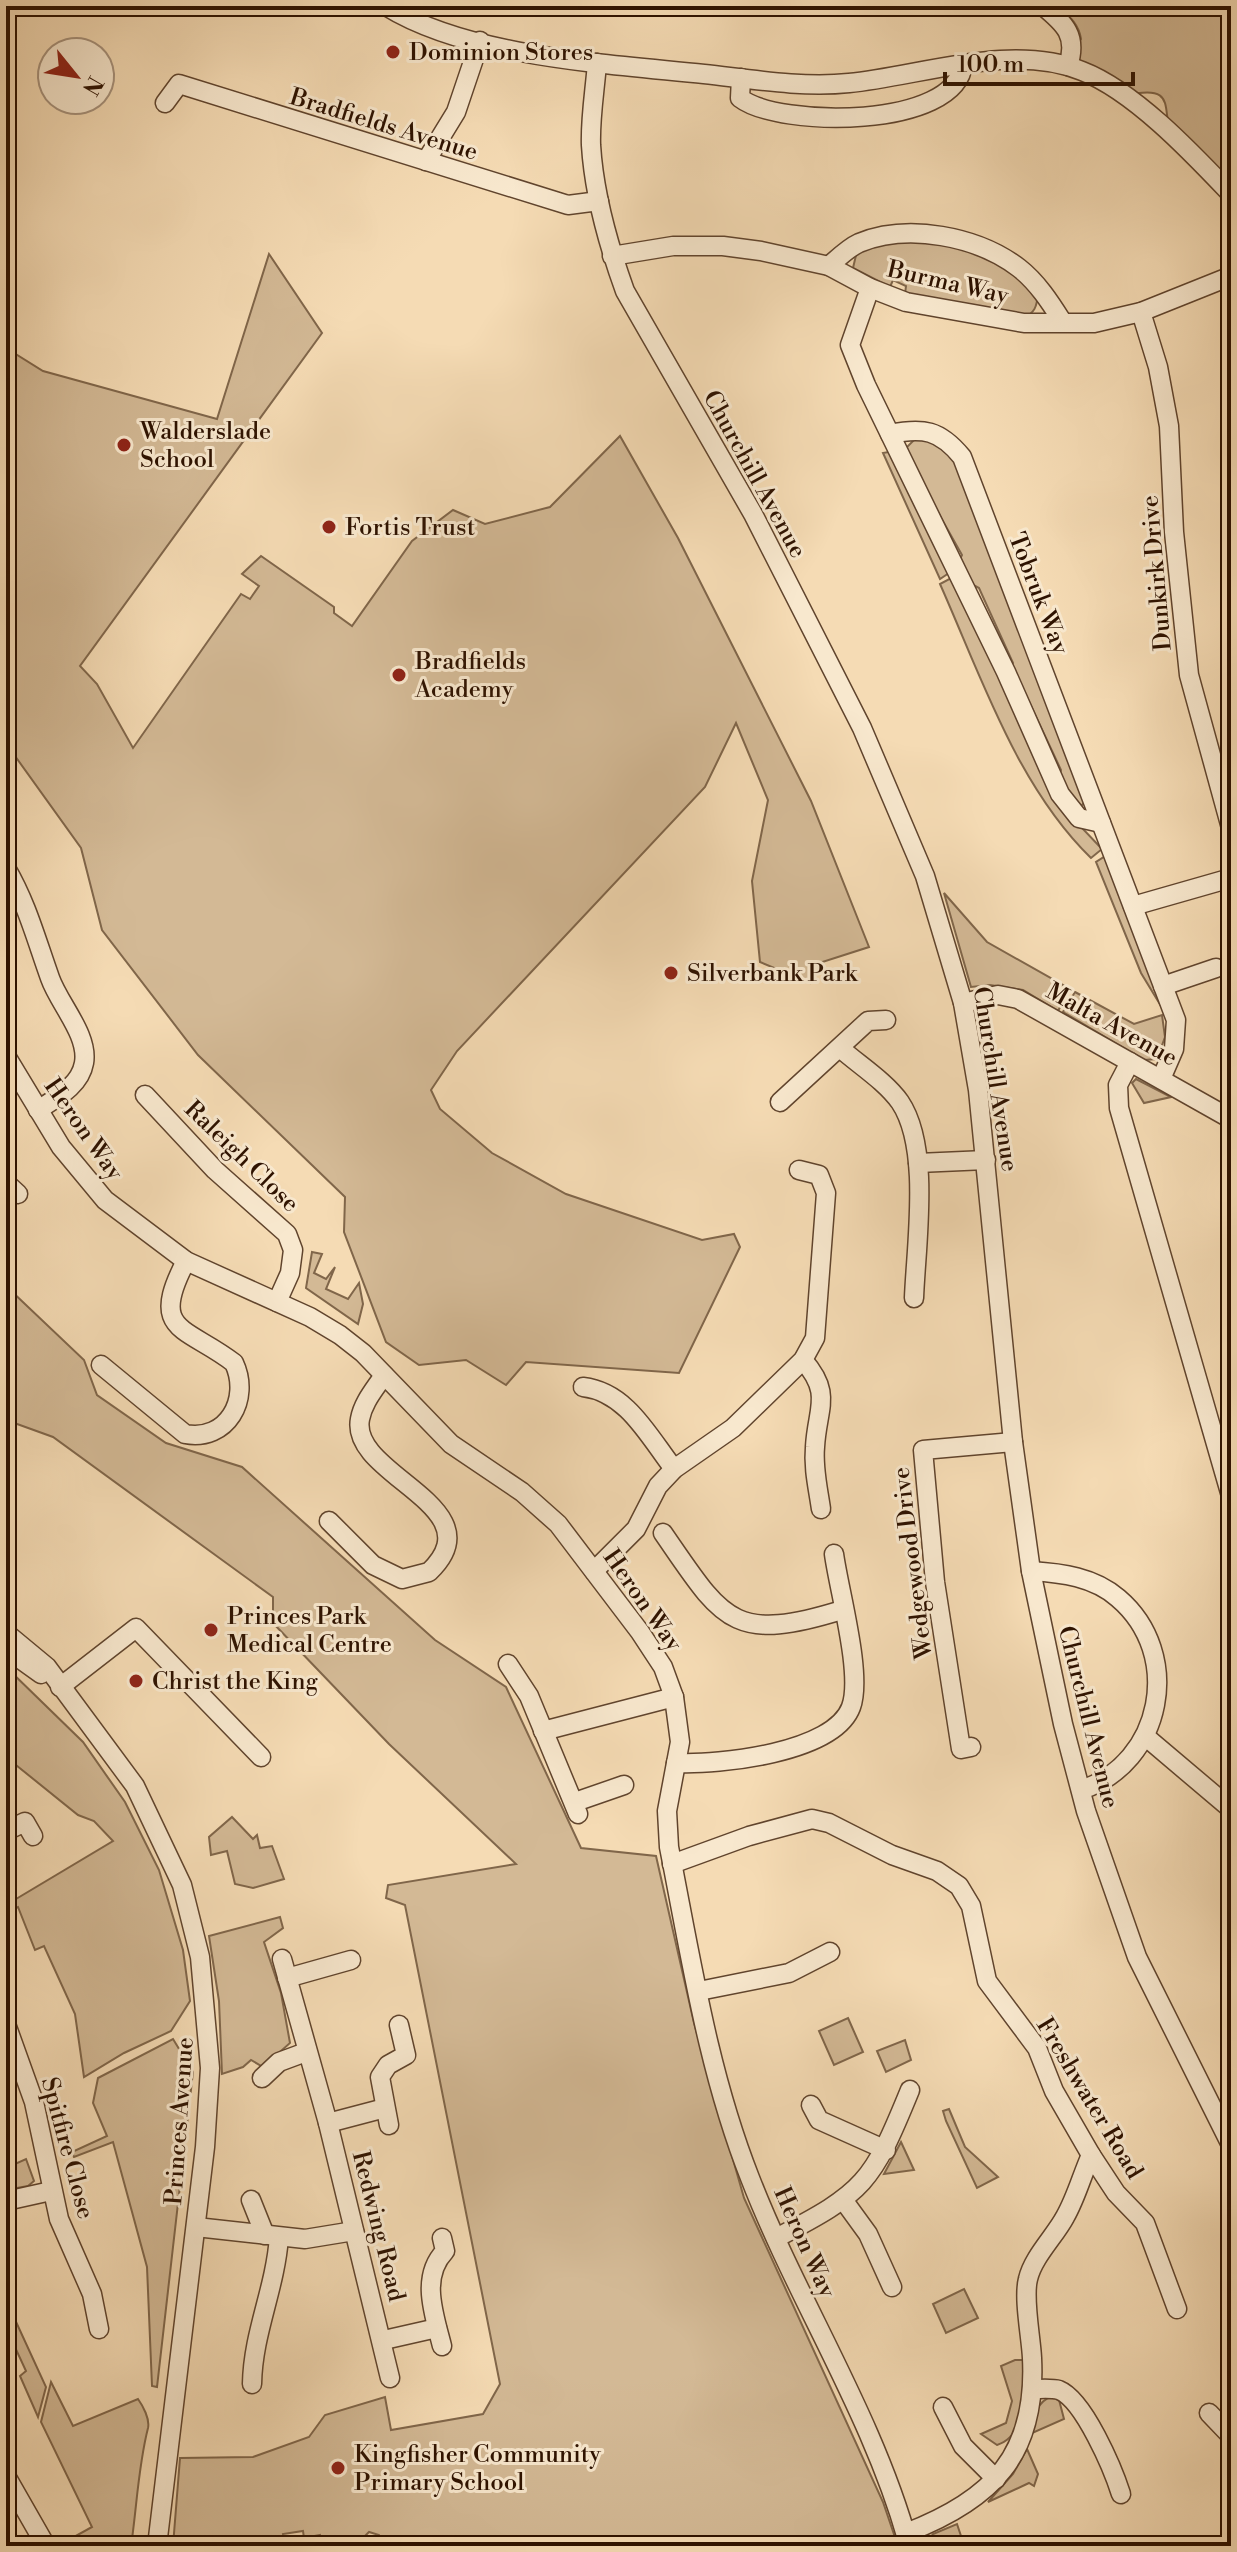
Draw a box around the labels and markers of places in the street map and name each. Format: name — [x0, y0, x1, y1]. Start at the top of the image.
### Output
place label: Dominion Stores — [409, 38, 593, 68]
marker: Dominion Stores — [384, 43, 402, 61]
place label: Walderslade School — [139, 417, 271, 475]
marker: Walderslade School — [115, 436, 133, 454]
place label: Fortis Trust — [345, 513, 476, 543]
marker: Fortis Trust — [320, 518, 338, 536]
place label: Bradfields Academy — [414, 647, 526, 705]
marker: Bradfields Academy — [390, 666, 408, 684]
place label: Silverbank Park — [687, 959, 859, 989]
marker: Silverbank Park — [662, 964, 680, 982]
place label: Princes Park Medical Centre — [227, 1602, 392, 1660]
marker: Princes Park Medical Centre — [202, 1621, 220, 1639]
place label: Christ the King — [152, 1667, 319, 1697]
marker: Christ the King — [127, 1672, 145, 1690]
place label: Kingfisher Community Primary School — [354, 2440, 601, 2498]
marker: Kingfisher Community Primary School — [329, 2459, 347, 2477]

